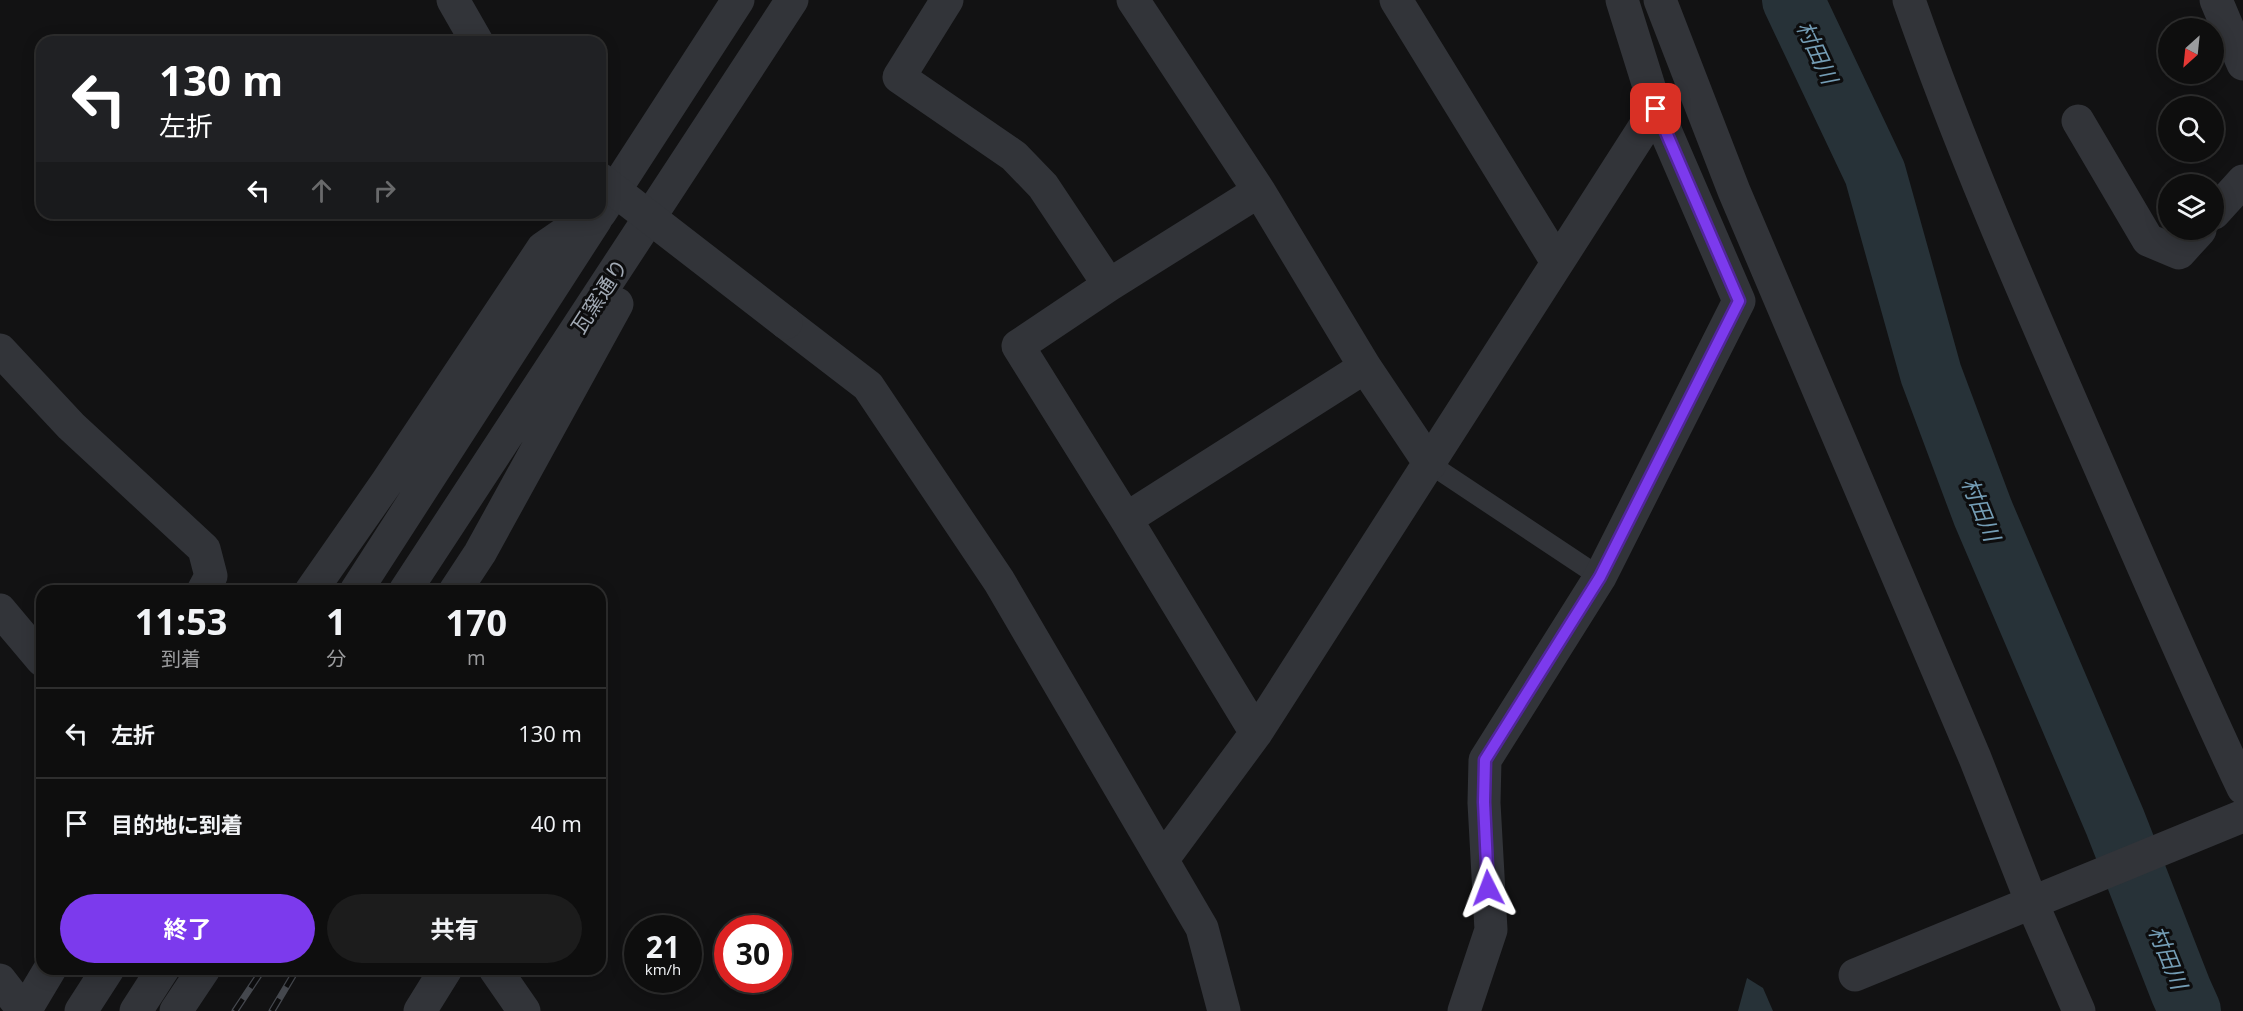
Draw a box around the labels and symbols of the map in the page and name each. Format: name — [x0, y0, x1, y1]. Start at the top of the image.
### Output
water label: 村田川 — [1790, 16, 1846, 90]
north arrow — [2158, 18, 2224, 84]
pin — [1630, 83, 1681, 134]
street label: 瓦窯通り — [564, 253, 634, 339]
water label: 村田川 — [1956, 473, 2009, 547]
position arrow — [1456, 856, 1520, 920]
speed limit sign: 30 — [714, 915, 792, 993]
water label: 村田川 — [2143, 921, 2196, 995]

